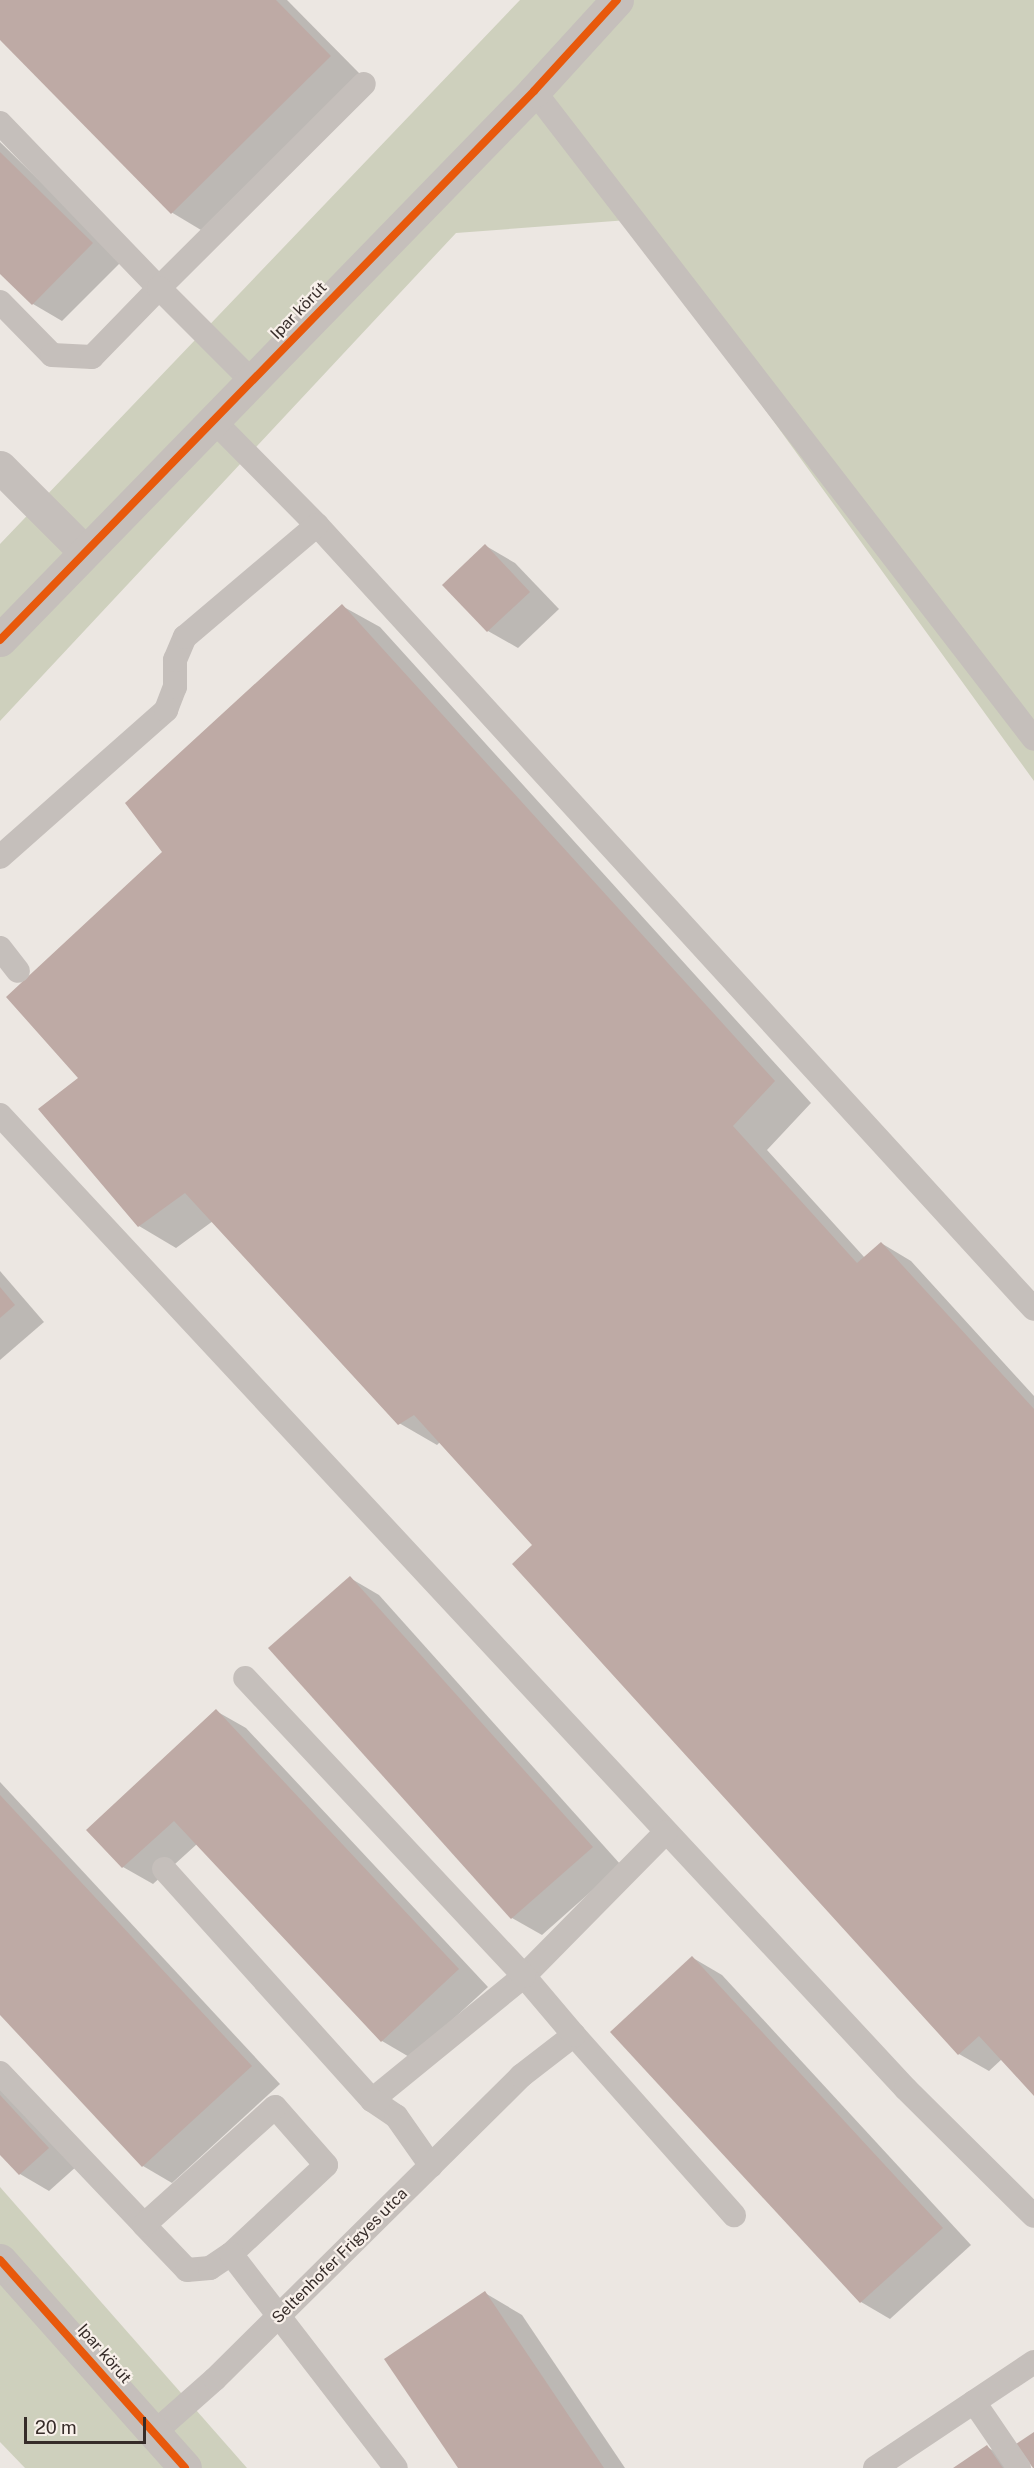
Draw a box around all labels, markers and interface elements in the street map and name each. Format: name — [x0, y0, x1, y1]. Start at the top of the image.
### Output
street label: Ipar körút — [267, 278, 331, 344]
street label: Seltenhofer Frigyes utca — [268, 2184, 412, 2328]
street label: Ipar körút — [73, 2320, 135, 2388]
scale bar — [27, 2405, 148, 2443]
text: 20 m — [35, 2417, 77, 2438]

